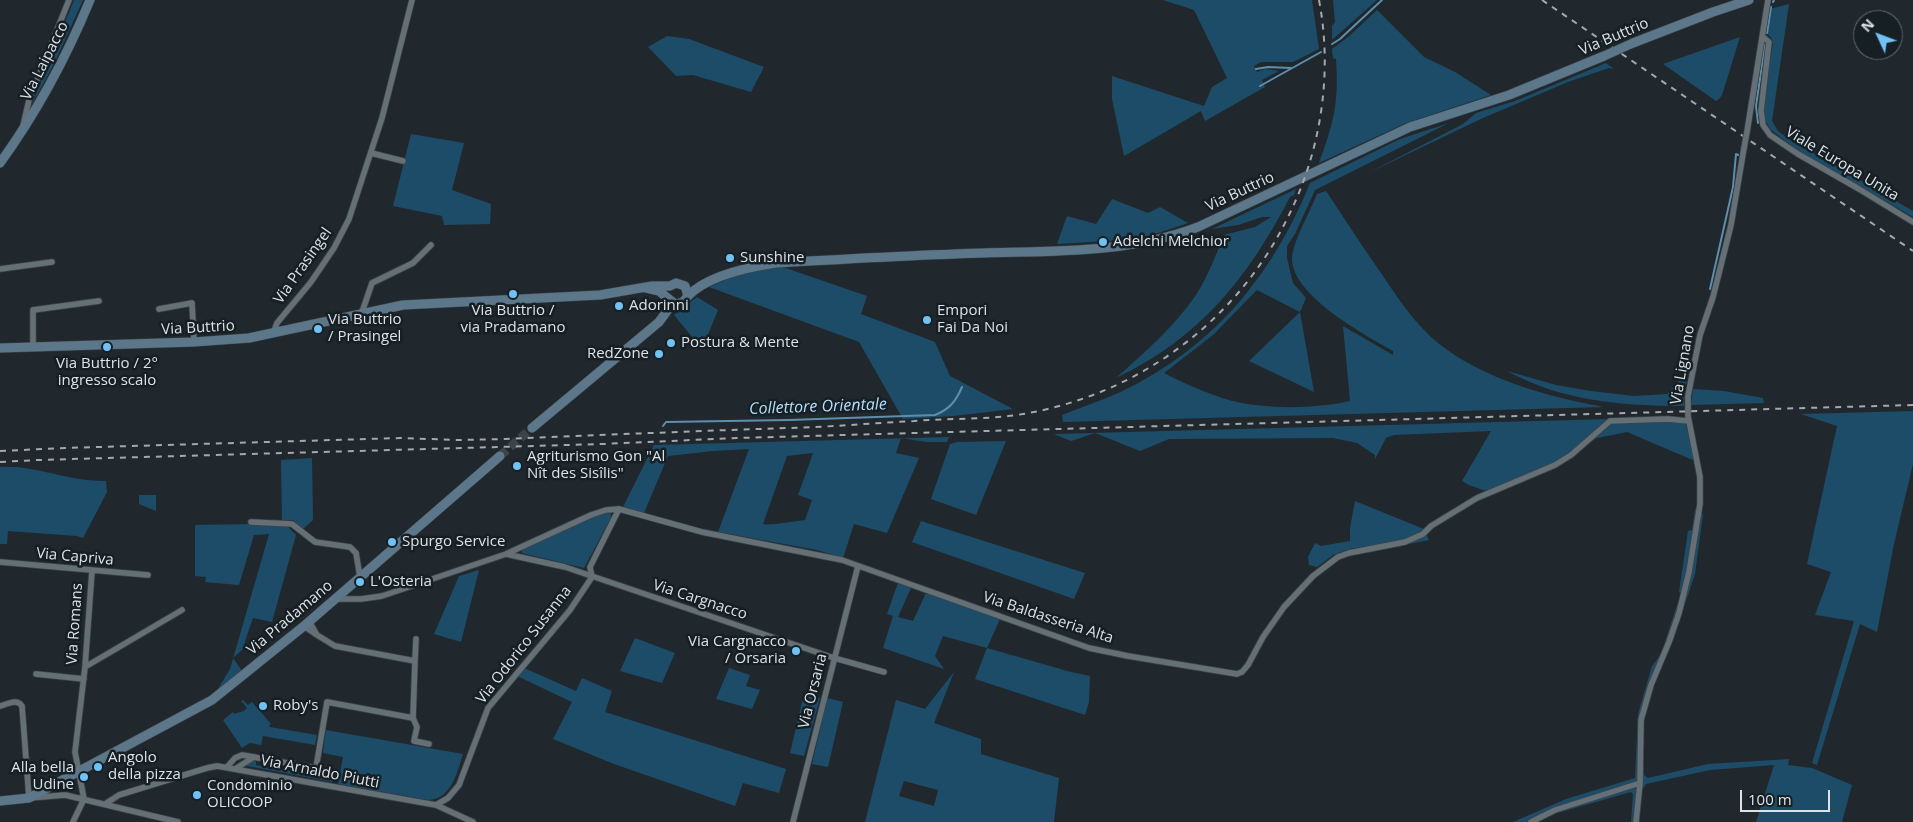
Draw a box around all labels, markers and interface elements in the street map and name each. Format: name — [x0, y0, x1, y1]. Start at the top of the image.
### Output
north arrow — [1853, 10, 1903, 60]
street label: Via Buttrio — [1577, 14, 1651, 60]
text: N — [1857, 14, 1878, 36]
street label: Via Laipacco — [18, 19, 72, 103]
street label: Viale Europa Unita — [1782, 123, 1902, 205]
street label: Via Buttrio — [1203, 168, 1277, 216]
street label: Via Prasingel — [270, 224, 336, 308]
place label: Adelchi Melchior — [1113, 233, 1229, 251]
marker: Adelchi Melchior — [1097, 236, 1109, 248]
place label: Sunshine — [740, 249, 804, 267]
marker: Sunshine — [724, 252, 736, 264]
marker: Via Buttrio / via Pradamano — [507, 288, 519, 300]
place label: Adorinni — [629, 297, 689, 315]
marker: Adorinni — [613, 300, 625, 312]
place label: Via Buttrio / via Pradamano — [461, 302, 565, 337]
place label: Empori Fai Da Noi — [937, 302, 1008, 337]
place label: Via Buttrio / Prasingel — [328, 311, 401, 346]
marker: Empori Fai Da Noi — [921, 314, 933, 326]
street label: Via Buttrio — [161, 317, 235, 339]
marker: Via Buttrio / Prasingel — [312, 323, 324, 335]
street label: Via Lignano — [1667, 324, 1699, 406]
place label: Postura & Mente — [681, 334, 799, 352]
marker: Postura & Mente — [665, 337, 677, 349]
marker: Via Buttrio / 2° ingresso scalo — [101, 341, 113, 353]
place label: RedZone — [587, 345, 649, 363]
marker: RedZone — [653, 348, 665, 360]
place label: Via Buttrio / 2° ingresso scalo — [56, 355, 158, 390]
water label: Collettore Orientale — [749, 395, 887, 419]
place label: Agriturismo Gon "Al Nît des Sisîlis" — [527, 448, 665, 483]
marker: Agriturismo Gon "Al Nît des Sisîlis" — [511, 460, 523, 472]
place label: Spurgo Service — [402, 533, 505, 551]
marker: Spurgo Service — [386, 536, 398, 548]
street label: Via Capriva — [36, 545, 114, 569]
place label: L'Osteria — [370, 573, 432, 591]
marker: L'Osteria — [354, 576, 366, 588]
street label: Via Cargnacco — [651, 576, 749, 624]
street label: Via Pradamano — [243, 577, 337, 659]
street label: Via Romans — [63, 583, 87, 665]
street label: Via Odorico Susanna — [472, 583, 576, 707]
street label: Via Baldasseria Alta — [980, 588, 1116, 648]
place label: Via Cargnacco / Orsaria — [688, 633, 786, 668]
marker: Via Cargnacco / Orsaria — [790, 645, 802, 657]
street label: Via Orsaria — [795, 652, 831, 730]
place label: Roby's — [273, 697, 318, 715]
marker: Roby's — [257, 700, 269, 712]
place label: Angolo della pizza — [108, 749, 181, 784]
street label: Via Arnaldo Piutti — [259, 752, 381, 792]
place label: Alla bella Udine — [11, 759, 74, 794]
marker: Angolo della pizza — [92, 761, 104, 773]
marker: Alla bella Udine — [78, 771, 90, 783]
place label: Condominio OLICOOP — [207, 777, 293, 812]
scale bar — [1743, 780, 1833, 812]
marker: Condominio OLICOOP — [191, 789, 203, 801]
text: 100 m — [1748, 789, 1792, 809]

